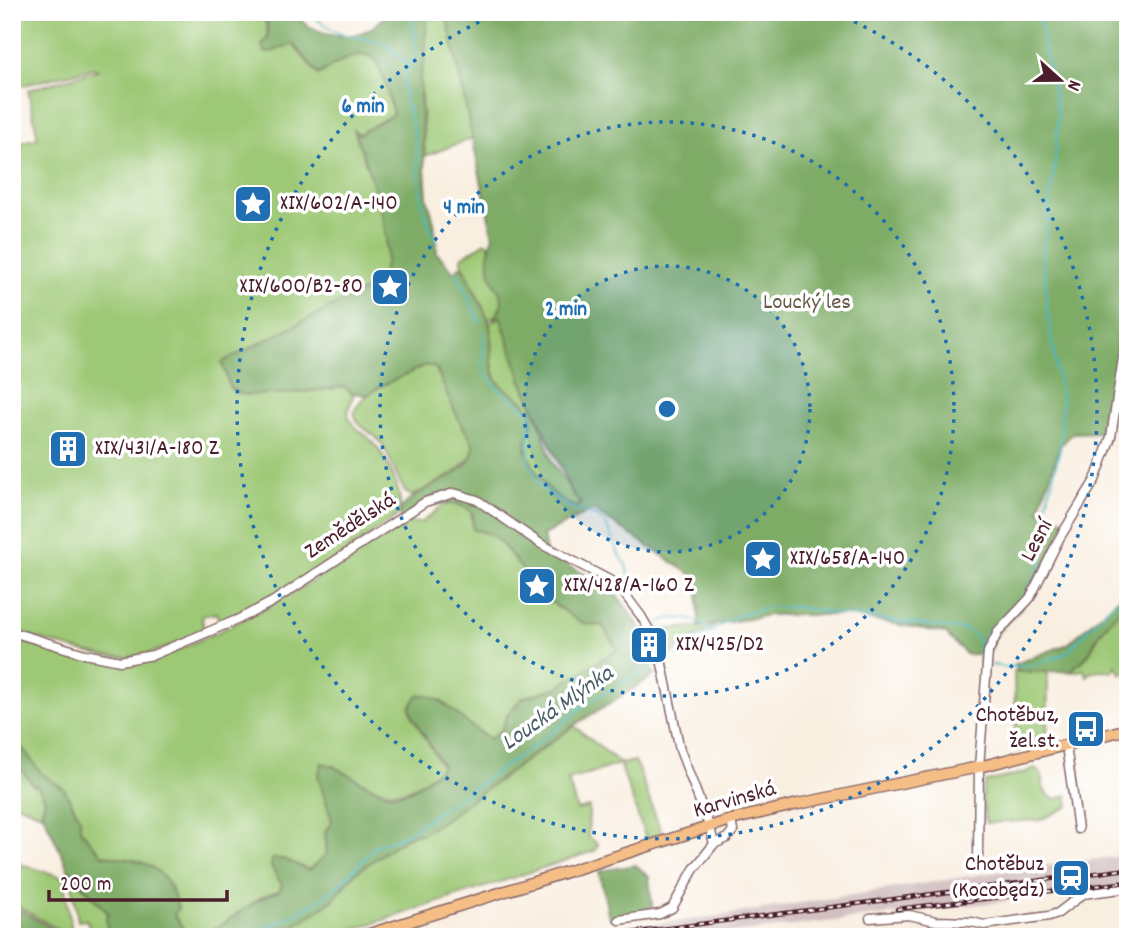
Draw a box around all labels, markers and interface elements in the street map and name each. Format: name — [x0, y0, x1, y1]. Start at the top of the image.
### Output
north arrow — [1024, 46, 1094, 116]
text: N — [1058, 76, 1087, 94]
text: 6 min — [341, 93, 385, 123]
place icon: XIX/602/A-140 — [232, 183, 274, 225]
place label: XIX/602/A-140 — [280, 188, 398, 221]
text: 4 min — [443, 194, 485, 224]
place icon: XIX/600/B2-80 — [369, 266, 411, 308]
place label: XIX/600/B2-80 — [240, 271, 363, 304]
park label: Loucký les — [763, 287, 851, 320]
text: 2 min — [545, 296, 587, 326]
centre of rings — [655, 397, 679, 421]
building icon: XIX/431/A-180 Z — [47, 428, 89, 470]
place label: XIX/431/A-180 Z — [95, 433, 220, 466]
street label: Zemědělská — [299, 485, 404, 569]
street label: Lesní — [1013, 512, 1064, 568]
place icon: XIX/658/A-140 — [742, 538, 784, 580]
place label: XIX/658/A-140 — [790, 543, 905, 576]
place icon: XIX/428/A-160 Z — [516, 565, 558, 607]
place label: XIX/428/A-160 Z — [564, 570, 695, 603]
building icon: XIX/425/D2 — [628, 624, 670, 666]
place label: XIX/425/D2 — [676, 629, 765, 662]
water label: Loucká Mlýnka — [495, 657, 622, 760]
place label: Chotěbuz, žel.st. — [975, 700, 1059, 759]
bus stop icon: Chotěbuz, žel.st. — [1065, 708, 1107, 750]
street label: Karvinská — [690, 773, 781, 829]
place label: Chotěbuz (Kocobędz) — [953, 849, 1044, 908]
station icon: Chotěbuz (Kocobędz) — [1050, 857, 1092, 899]
scale bar — [49, 858, 228, 902]
text: 200 m — [60, 871, 111, 901]

